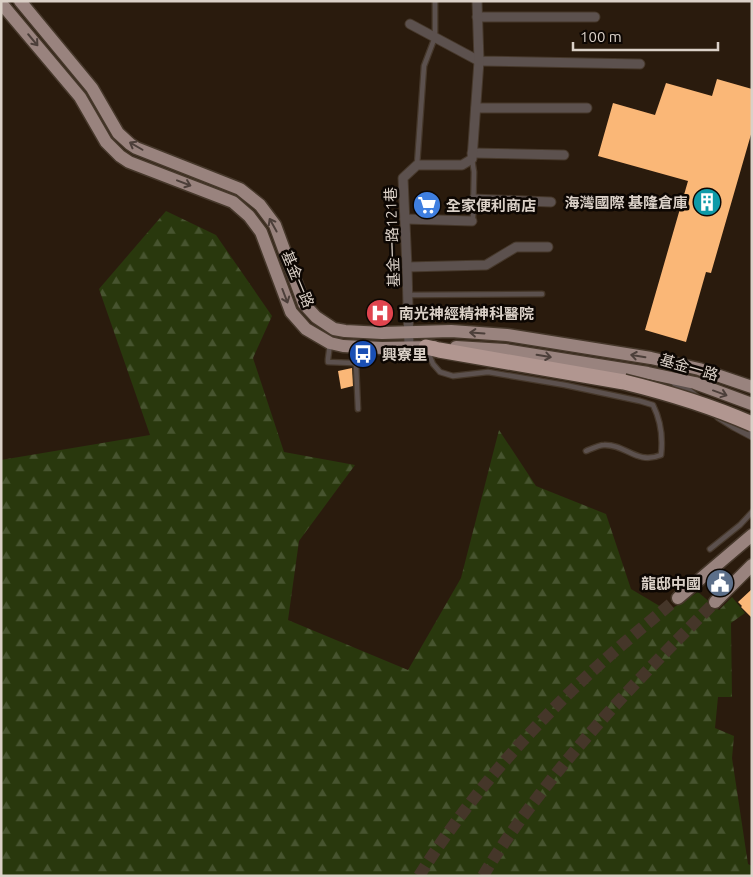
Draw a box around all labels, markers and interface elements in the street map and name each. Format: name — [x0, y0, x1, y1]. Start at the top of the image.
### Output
scale bar — [573, 20, 718, 52]
text: 100 m — [580, 28, 622, 45]
one-way arrow — [27, 34, 38, 47]
one-way arrow — [129, 141, 143, 151]
one-way arrow — [176, 179, 191, 188]
street label: 基金一路121巷 — [382, 187, 402, 287]
building icon: 海灣國際 基隆倉庫 — [692, 187, 722, 217]
supermarket icon: 全家便利商店 — [412, 190, 442, 220]
place label: 海灣國際 基隆倉庫 — [564, 194, 688, 211]
place label: 全家便利商店 — [446, 197, 536, 214]
one-way arrow — [268, 218, 278, 232]
street label: 基金一路 — [278, 248, 318, 310]
one-way arrow — [281, 288, 290, 304]
hospital icon: 南光神經精神科醫院 — [365, 298, 395, 328]
place label: 南光神經精神科醫院 — [399, 305, 534, 322]
one-way arrow — [469, 328, 485, 338]
bus stop icon: 興寮里 — [348, 339, 378, 369]
place label: 興寮里 — [382, 346, 427, 363]
one-way arrow — [630, 350, 646, 360]
street label: 基金一路 — [658, 351, 720, 383]
one-way arrow — [536, 352, 552, 362]
one-way arrow — [712, 389, 727, 398]
public building icon: 龍邸中國 — [705, 568, 735, 598]
place label: 龍邸中國 — [641, 575, 701, 592]

